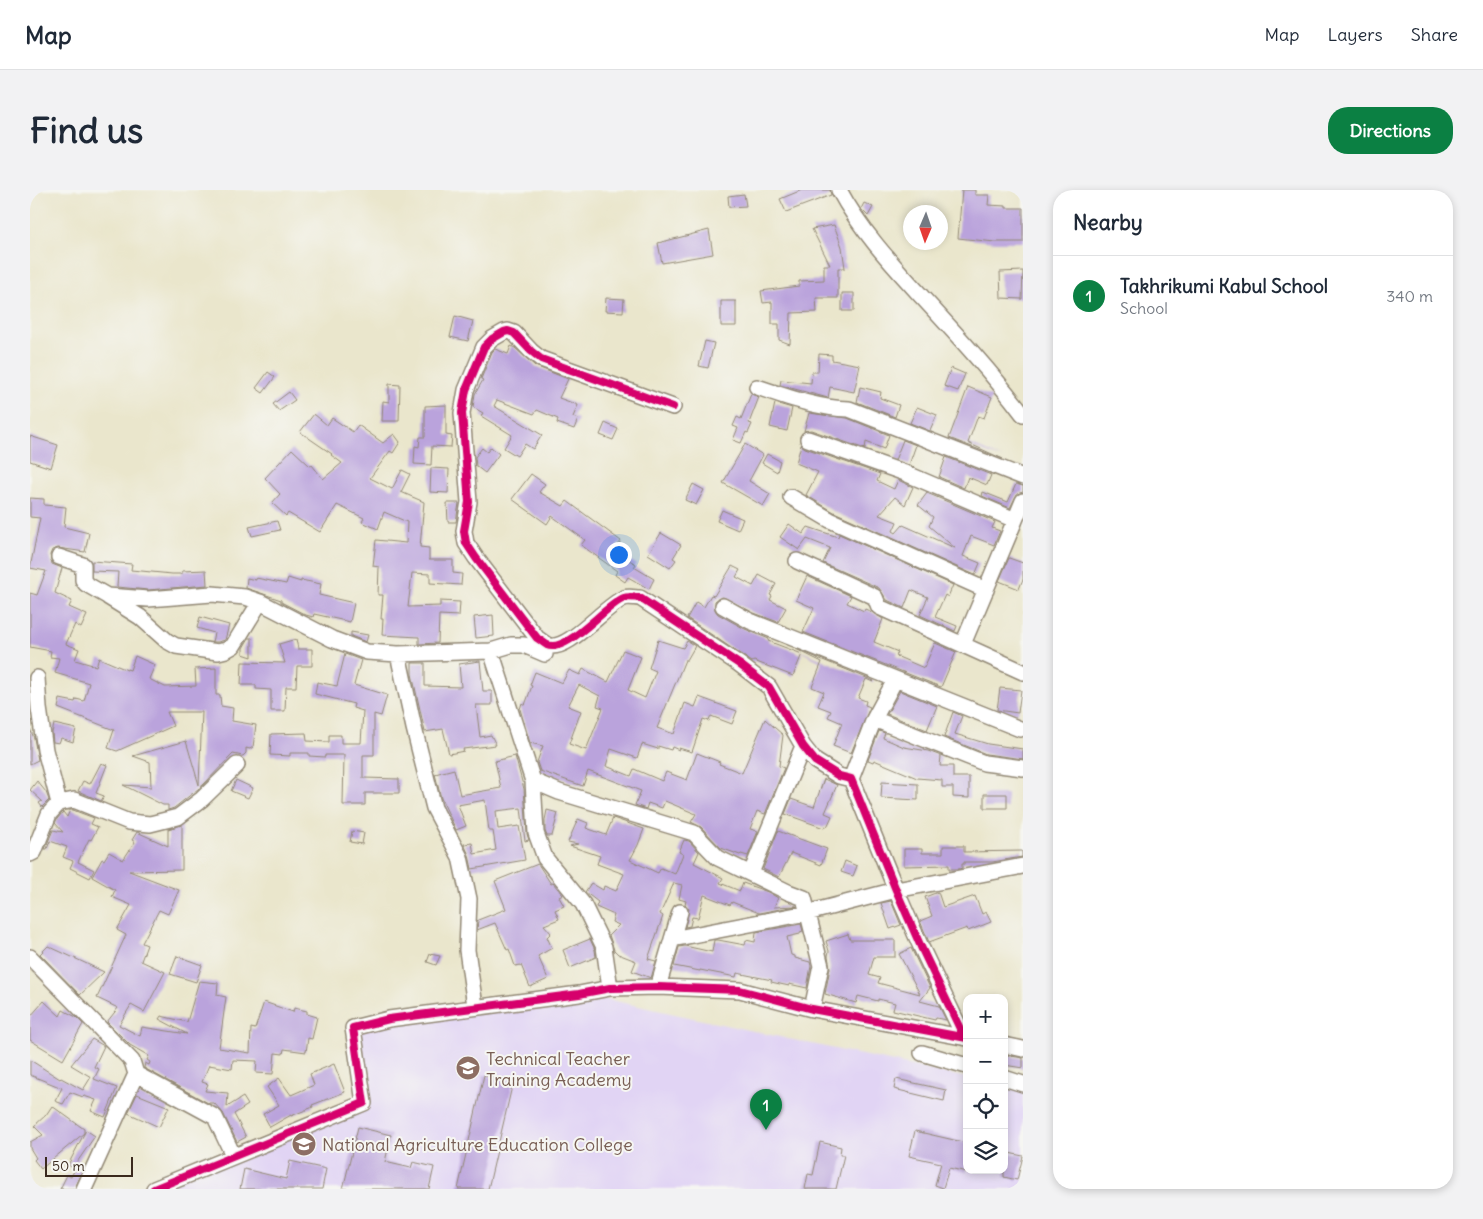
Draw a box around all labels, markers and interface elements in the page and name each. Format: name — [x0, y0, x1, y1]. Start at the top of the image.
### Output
text: Map — [25, 20, 72, 50]
text: Map — [1264, 23, 1299, 46]
text: Layers — [1327, 23, 1383, 46]
text: Share — [1411, 23, 1458, 46]
button: Directions — [1328, 107, 1453, 154]
text: Find us — [30, 108, 143, 152]
north arrow — [903, 205, 948, 250]
text: Nearby — [1073, 209, 1143, 236]
text: Takhrikumi Kabul School — [1120, 274, 1328, 298]
text: 1 — [1086, 286, 1092, 306]
text: 340 m — [1386, 286, 1433, 306]
text: School — [1120, 298, 1168, 318]
your location — [606, 542, 632, 568]
map controls — [963, 994, 1008, 1174]
button: + — [963, 994, 1008, 1039]
button: − — [963, 1039, 1008, 1084]
place label: Technical Teacher Training Academy — [486, 1047, 632, 1091]
school or university icon: Technical Teacher Training Academy — [455, 1055, 481, 1081]
button: locate — [963, 1084, 1008, 1129]
pin: 1 — [750, 1089, 782, 1130]
button: layers — [963, 1129, 1008, 1174]
school or university icon: National Agriculture Education College — [291, 1131, 317, 1157]
place label: National Agriculture Education College — [322, 1133, 633, 1156]
scale bar — [45, 1154, 132, 1177]
text: 50 m — [52, 1157, 85, 1175]

